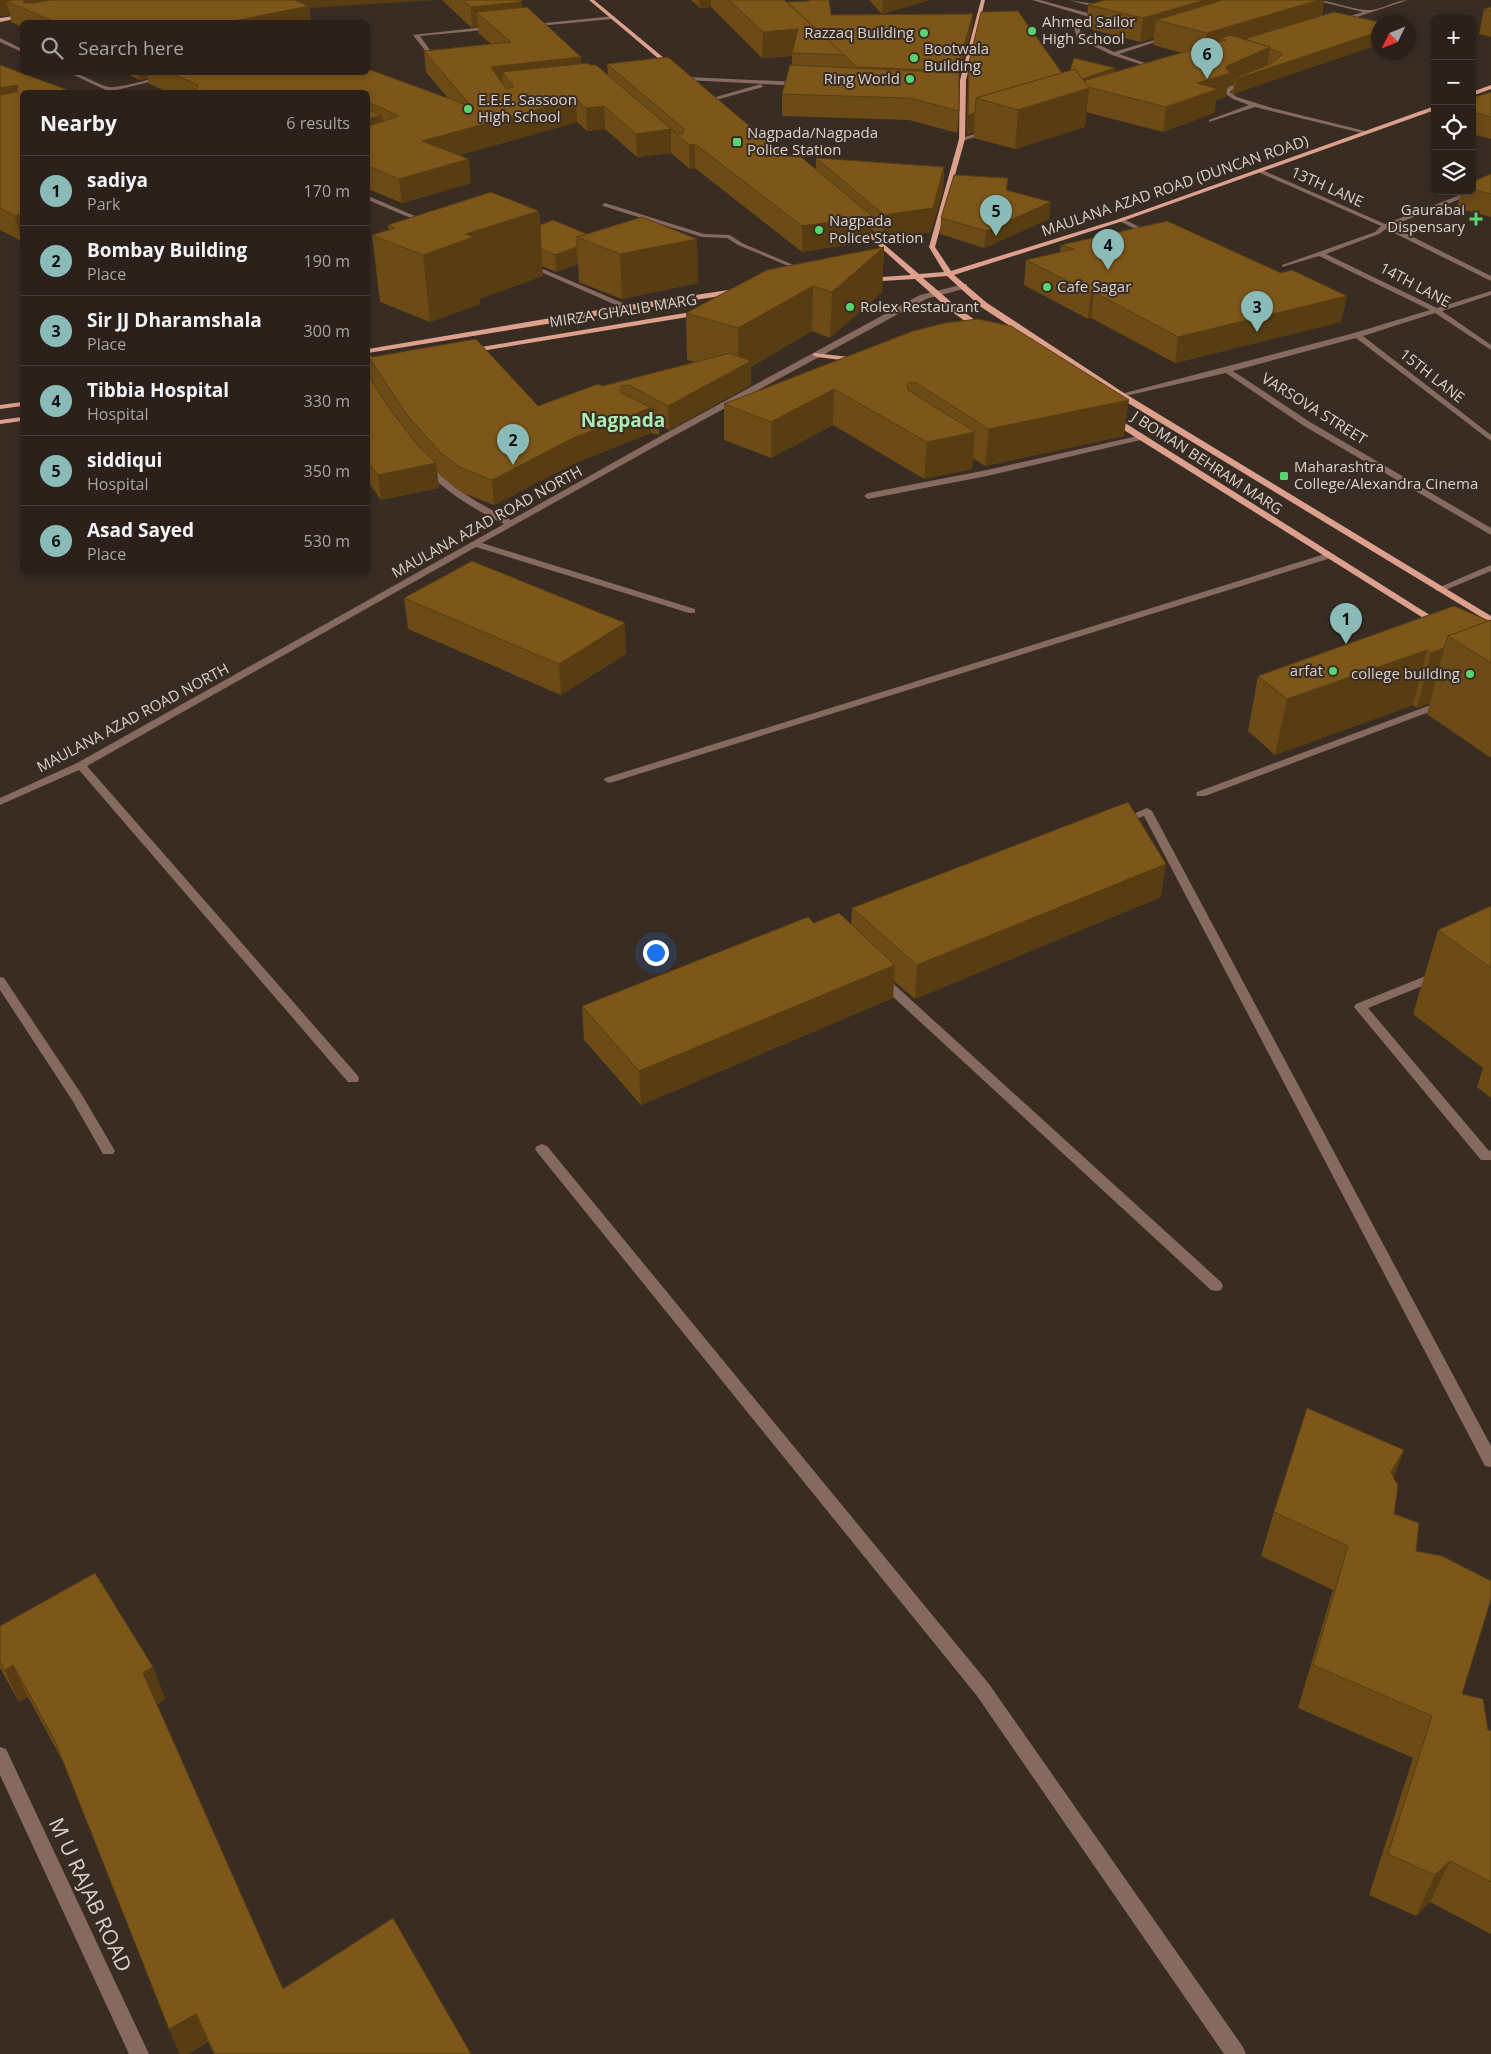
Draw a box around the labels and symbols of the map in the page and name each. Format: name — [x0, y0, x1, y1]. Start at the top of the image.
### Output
place label: Ahmed Sailor High School — [1042, 11, 1135, 48]
north arrow — [1371, 15, 1416, 60]
place label: Razzaq Building — [804, 22, 914, 42]
marker: Ahmed Sailor High School — [1026, 25, 1038, 37]
marker: Razzaq Building — [918, 27, 930, 39]
place label: Bootwala Building — [924, 38, 989, 75]
pin: 6 — [1191, 38, 1223, 79]
marker: Bootwala Building — [908, 52, 920, 64]
place label: Ring World — [824, 68, 900, 88]
marker: Ring World — [904, 73, 916, 85]
place label: E.E.E. Sassoon High School — [478, 89, 577, 126]
marker: E.E.E. Sassoon High School — [462, 103, 474, 115]
place label: Nagpada/Nagpada Police Station — [747, 122, 878, 159]
street label: MAULANA AZAD ROAD (DUNCAN ROAD) — [1039, 130, 1311, 240]
marker: Nagpada/Nagpada Police Station — [731, 136, 743, 148]
street label: 13TH LANE — [1288, 161, 1367, 211]
pin: 5 — [980, 195, 1012, 236]
place label: Gaurabai Dispensary — [1387, 199, 1465, 236]
place label: Nagpada Police Station — [829, 210, 923, 247]
marker: Gaurabai Dispensary — [1469, 212, 1483, 226]
marker: Nagpada Police Station — [813, 224, 825, 236]
pin: 4 — [1092, 229, 1124, 270]
street label: 14TH LANE — [1377, 257, 1454, 311]
place label: Cafe Sagar — [1057, 276, 1131, 296]
marker: Cafe Sagar — [1041, 281, 1053, 293]
street label: MIRZA GHALIB MARG — [548, 288, 698, 332]
pin: 3 — [1241, 291, 1273, 332]
place label: Rolex Restaurant — [860, 296, 979, 316]
marker: Rolex Restaurant — [844, 301, 856, 313]
street label: 15TH LANE — [1396, 344, 1469, 407]
street label: VARSOVA STREET — [1258, 368, 1372, 449]
street label: J BOMAN BEHRAM MARG — [1127, 405, 1287, 518]
district label: Nagpada — [581, 407, 665, 433]
pin: 2 — [497, 424, 529, 465]
place label: Maharashtra College/Alexandra Cinema — [1294, 456, 1478, 493]
street label: MAULANA AZAD ROAD NORTH — [388, 460, 585, 582]
marker: Maharashtra College/Alexandra Cinema — [1278, 470, 1290, 482]
pin: 1 — [1330, 603, 1362, 644]
street label: MAULANA AZAD ROAD NORTH — [33, 658, 232, 776]
place label: arfat — [1290, 660, 1323, 680]
place label: college building — [1351, 663, 1460, 683]
marker: arfat — [1327, 665, 1339, 677]
marker: college building — [1464, 668, 1476, 680]
your location — [643, 940, 669, 966]
street label: M U RAJAB ROAD — [43, 1813, 139, 1976]

